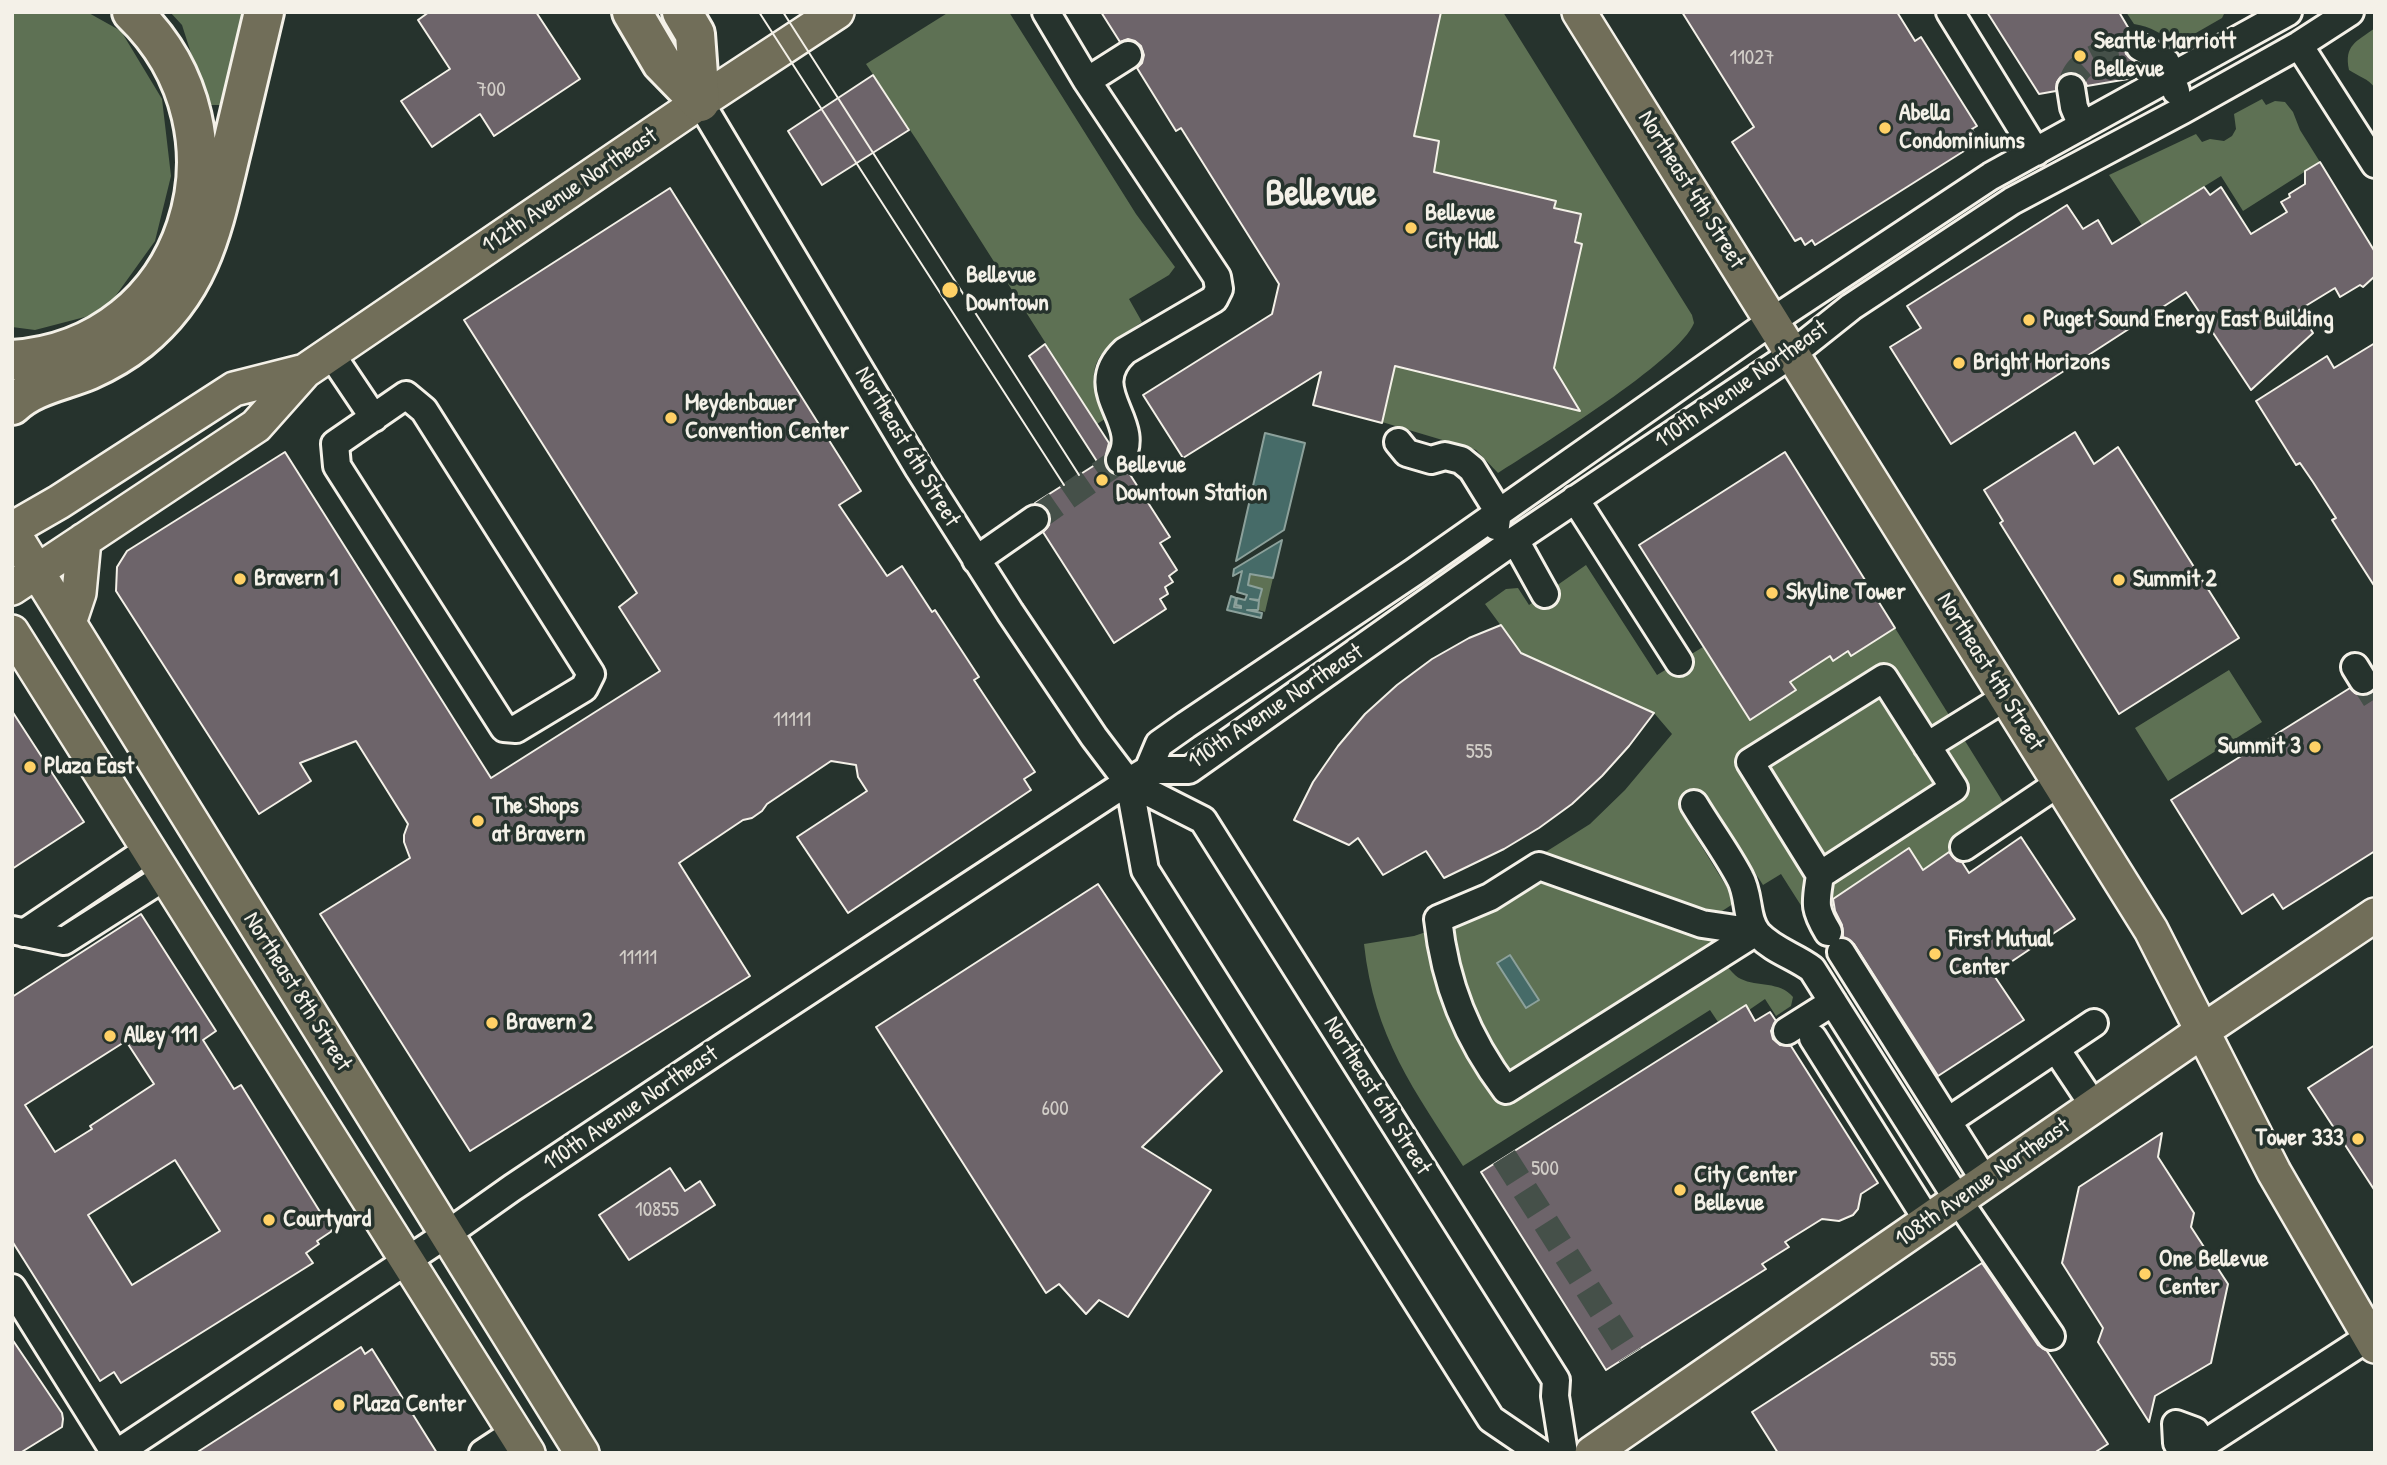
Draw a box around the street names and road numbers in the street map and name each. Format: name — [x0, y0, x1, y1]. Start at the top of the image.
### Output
street label: Northeast 4th Street — [1631, 106, 1751, 274]
street label: 112th Avenue Northeast — [477, 122, 663, 260]
street label: 110th Avenue Northeast — [1650, 314, 1834, 456]
street label: Northeast 6th Street — [848, 362, 966, 532]
street label: Northeast 4th Street — [1930, 588, 2050, 756]
street label: 110th Avenue Northeast — [1183, 638, 1369, 776]
street label: Northeast 8th Street — [237, 907, 357, 1077]
street label: Northeast 6th Street — [1317, 1011, 1437, 1181]
street label: 110th Avenue Northeast — [538, 1040, 724, 1178]
street label: 108th Avenue Northeast — [1890, 1112, 2076, 1254]

